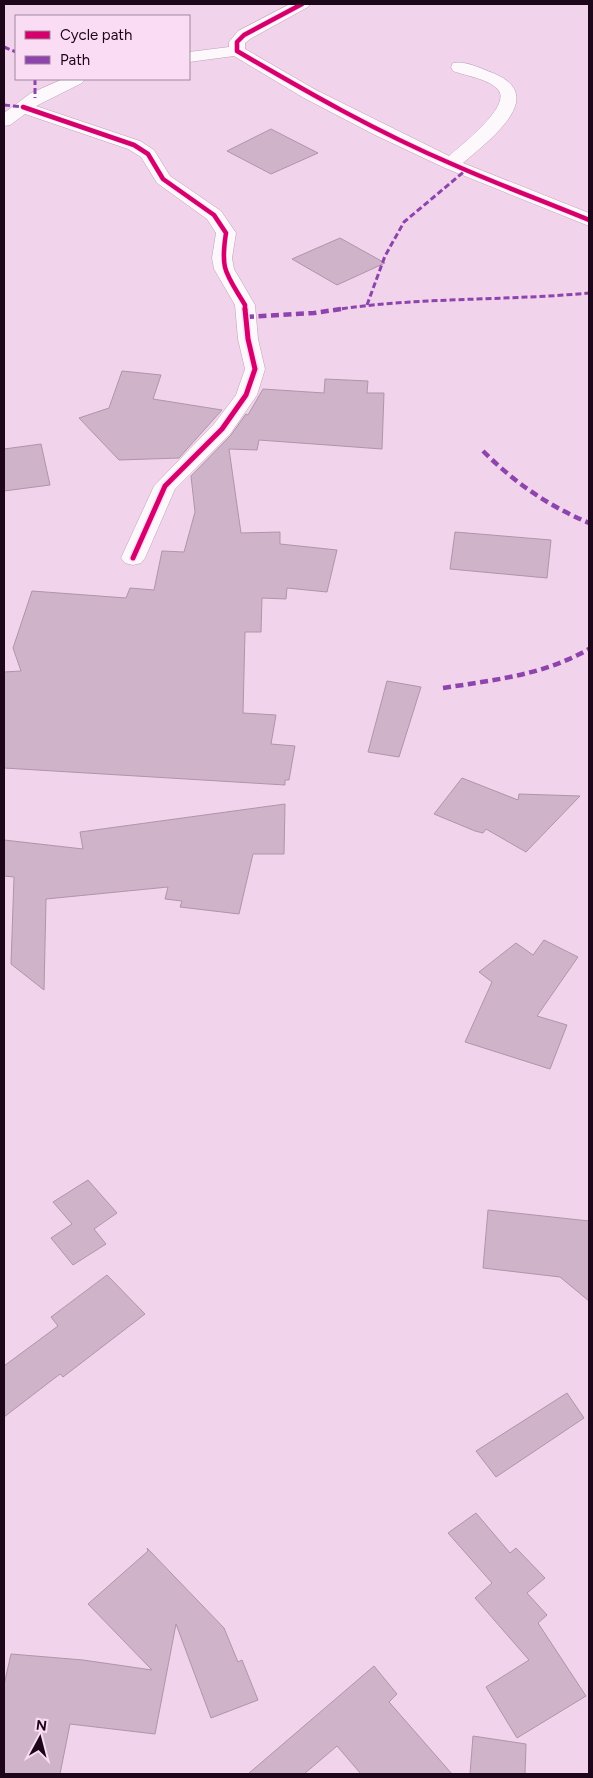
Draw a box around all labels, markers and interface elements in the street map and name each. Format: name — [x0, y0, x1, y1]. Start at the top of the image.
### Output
legend — [15, 15, 190, 80]
text: Cycle path — [60, 26, 132, 44]
text: Path — [60, 51, 90, 69]
north arrow — [15, 1713, 65, 1763]
text: N — [35, 1716, 48, 1735]

